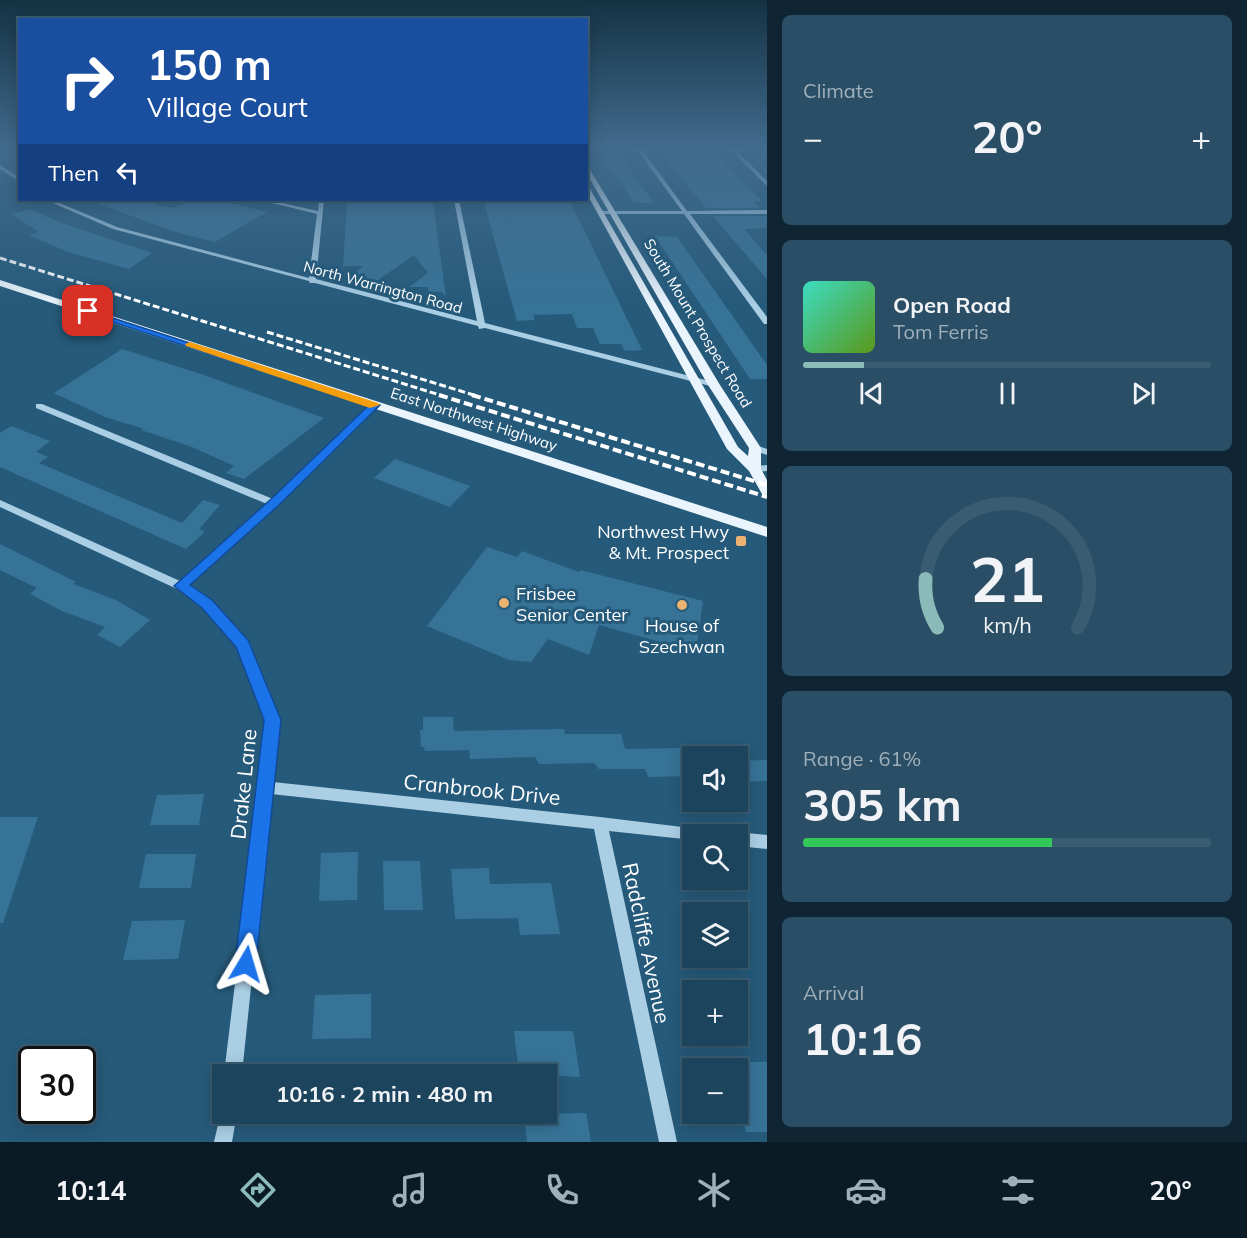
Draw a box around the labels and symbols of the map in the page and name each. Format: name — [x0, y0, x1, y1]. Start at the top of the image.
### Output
street label: South Mount Prospect Road — [640, 235, 756, 411]
street label: North Warrington Road — [301, 257, 465, 317]
pin — [62, 285, 113, 336]
street label: East Northwest Highway — [388, 383, 560, 455]
place label: Northwest Hwy & Mt. Prospect — [597, 520, 729, 564]
marker: Northwest Hwy & Mt. Prospect — [734, 534, 748, 548]
place label: Frisbee Senior Center — [516, 582, 628, 626]
marker: Frisbee Senior Center — [497, 596, 511, 610]
marker: House of Szechwan — [675, 598, 689, 612]
place label: House of Szechwan — [639, 614, 725, 658]
street label: Drake Lane — [224, 727, 262, 841]
street label: Cranbrook Drive — [402, 768, 562, 810]
street label: Radcliffe Avenue — [617, 860, 677, 1026]
position arrow — [214, 932, 278, 996]
speed limit sign: 30 — [18, 1046, 96, 1124]

